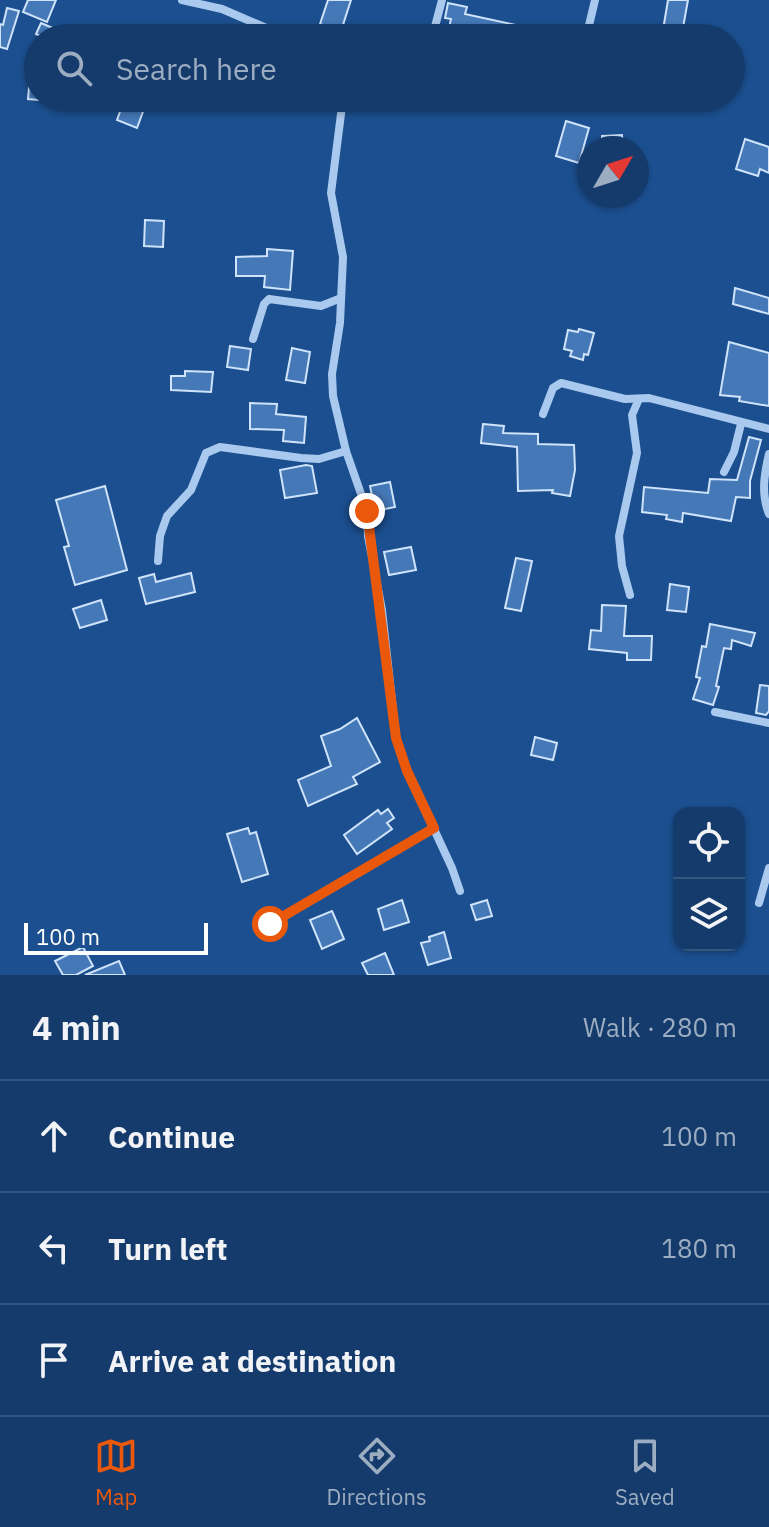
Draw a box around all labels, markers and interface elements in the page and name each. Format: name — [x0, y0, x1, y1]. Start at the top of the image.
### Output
search box — [24, 24, 745, 112]
icon: search — [52, 46, 96, 90]
text: Search here — [116, 49, 277, 88]
north arrow — [577, 136, 649, 208]
route end — [349, 493, 385, 529]
map controls — [673, 807, 745, 951]
button: locate — [673, 807, 745, 879]
button: layers — [673, 879, 745, 951]
route start — [252, 906, 288, 942]
scale bar — [24, 919, 208, 955]
text: 100 m — [36, 922, 100, 951]
text: 4 min — [32, 1005, 121, 1049]
text: Walk · 280 m — [583, 1010, 737, 1044]
icon: ahead — [32, 1114, 76, 1158]
text: Continue — [108, 1117, 235, 1156]
text: 100 m — [661, 1119, 737, 1153]
icon: left — [32, 1226, 76, 1270]
text: Turn left — [108, 1229, 227, 1268]
text: 180 m — [661, 1231, 737, 1265]
icon: arrive — [32, 1338, 76, 1382]
text: Arrive at destination — [108, 1341, 396, 1380]
tab: Map — [94, 1434, 138, 1511]
tab: Directions — [327, 1434, 427, 1511]
tab: Saved — [615, 1434, 675, 1511]

